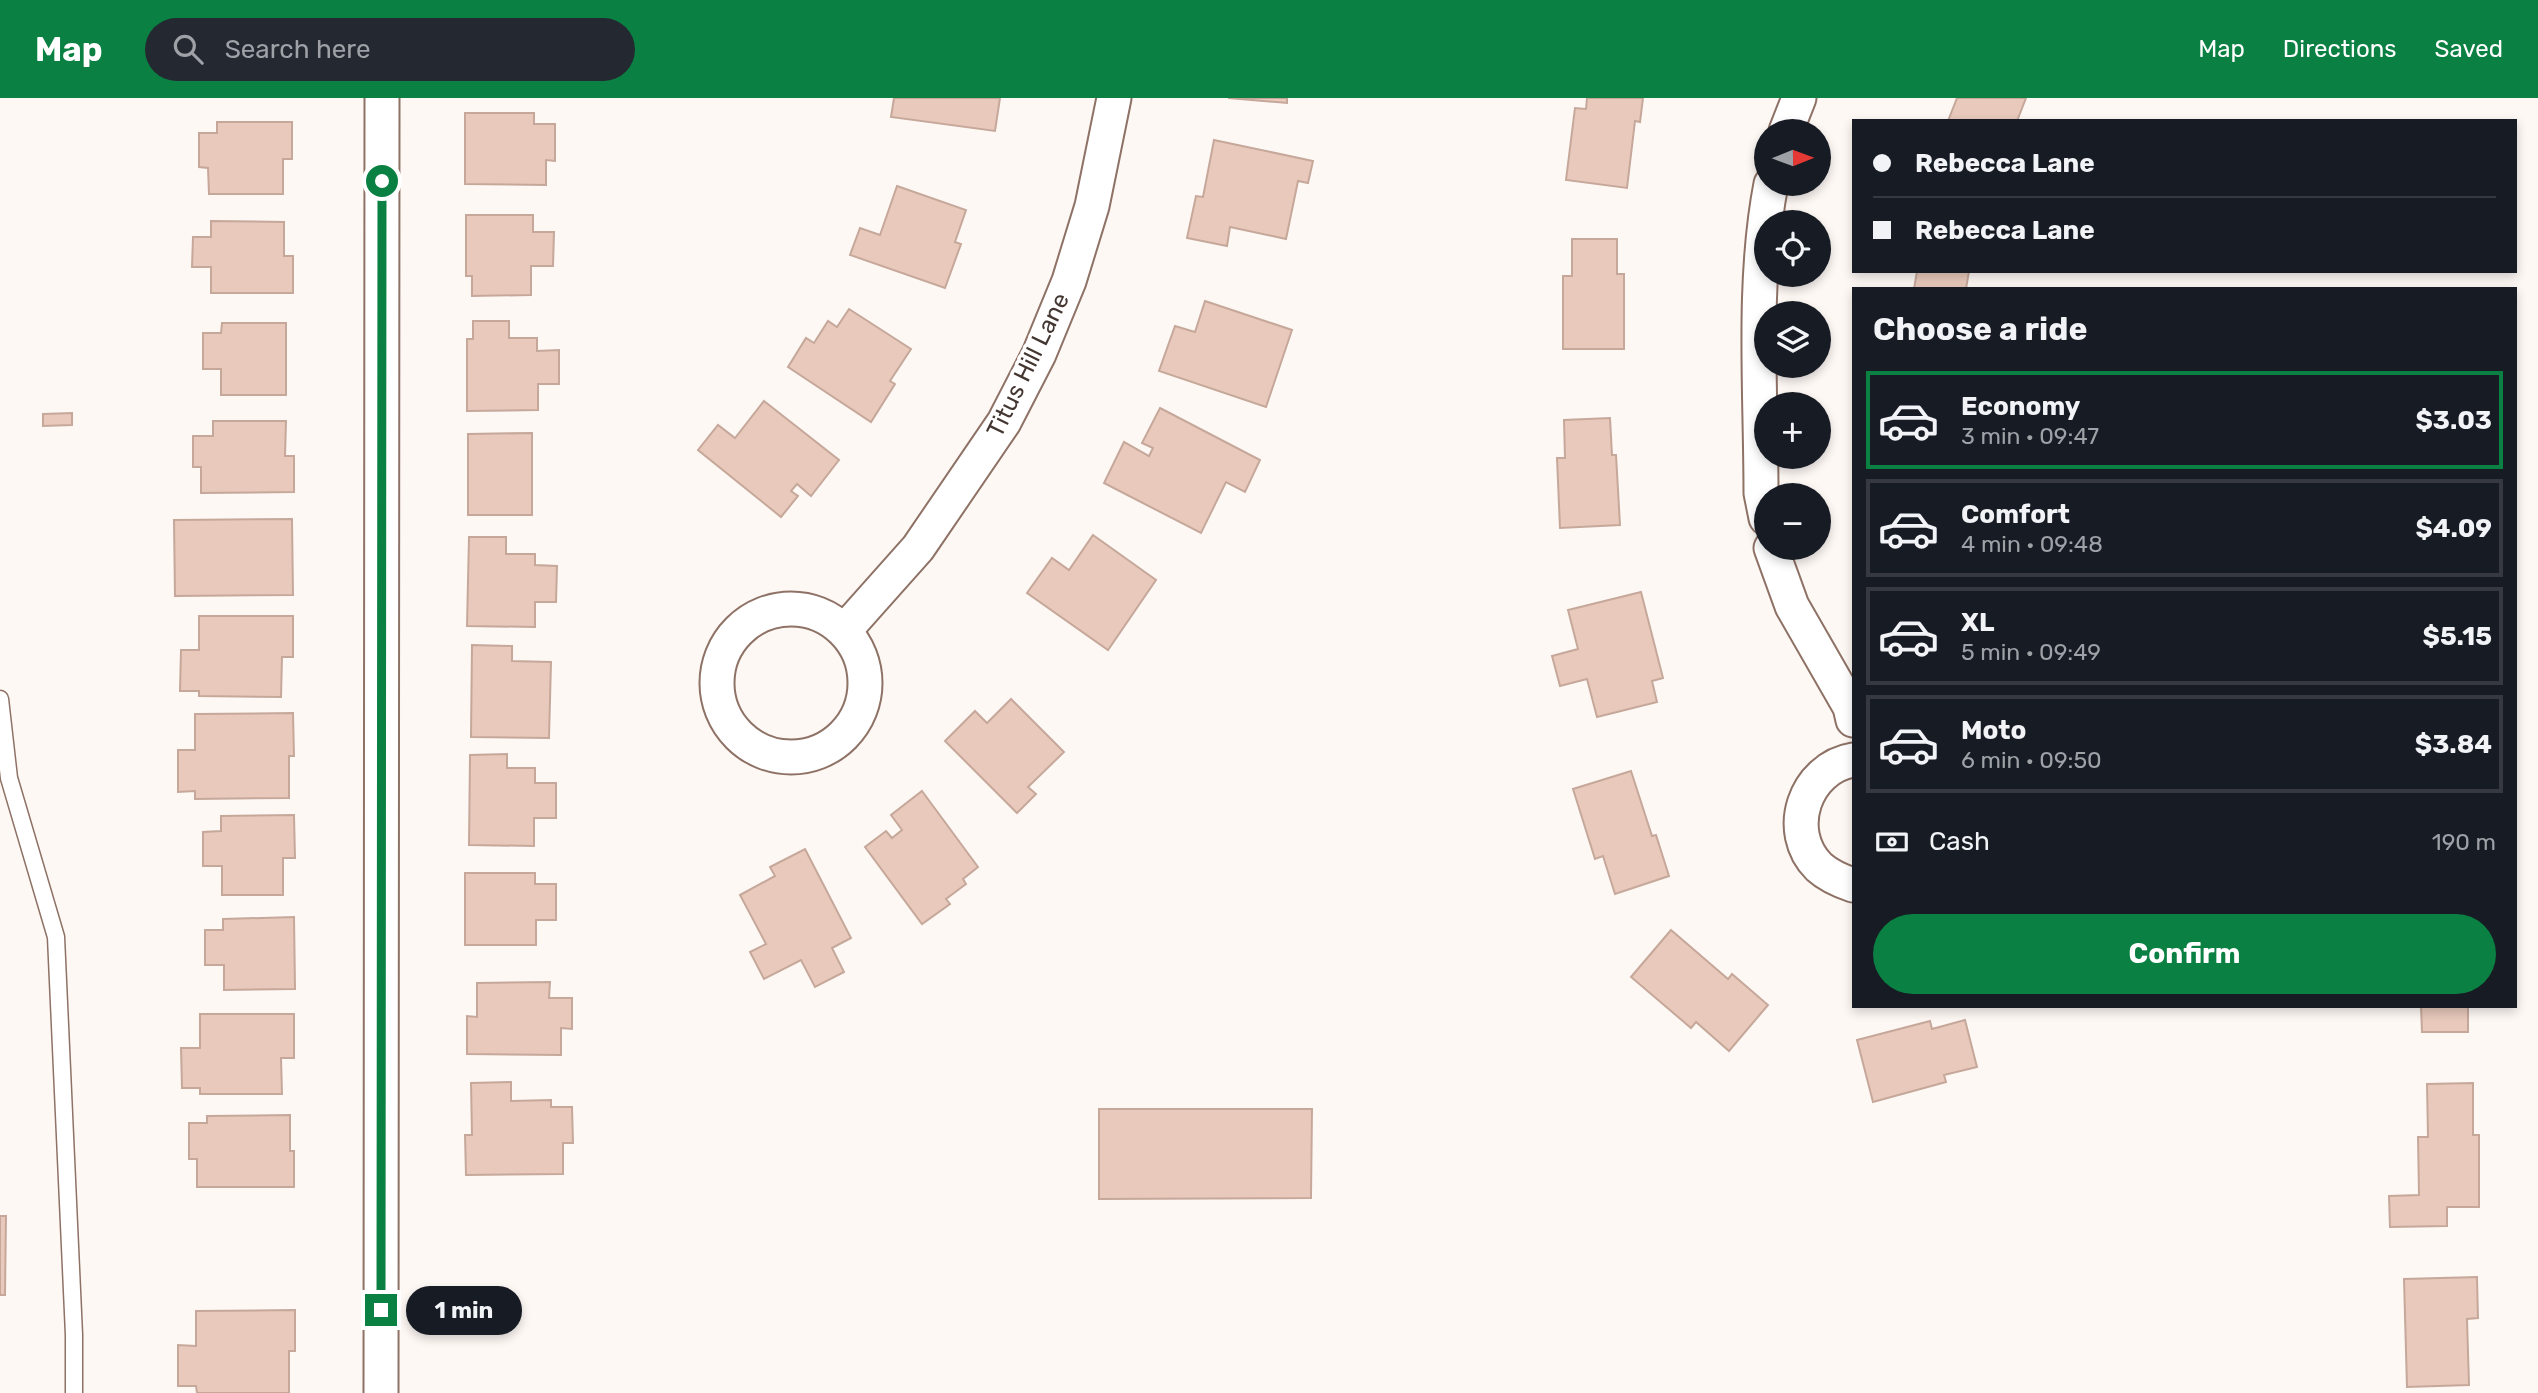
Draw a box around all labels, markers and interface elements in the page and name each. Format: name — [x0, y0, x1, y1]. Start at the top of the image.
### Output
search box — [145, 18, 635, 81]
text: Map — [35, 30, 103, 69]
icon: search — [169, 30, 207, 68]
text: Search here — [225, 34, 370, 65]
text: Map — [2198, 35, 2245, 63]
text: Directions — [2283, 35, 2396, 63]
text: Saved — [2434, 35, 2503, 63]
north arrow — [1754, 119, 1830, 196]
map controls — [1754, 119, 1831, 560]
text: Rebecca Lane — [1915, 148, 2095, 179]
route start — [366, 165, 398, 197]
button: locate — [1754, 210, 1831, 287]
text: Rebecca Lane — [1915, 215, 2095, 246]
street label: Titus Hill Lane — [981, 288, 1075, 442]
button: layers — [1754, 301, 1831, 378]
text: Choose a ride — [1873, 310, 2087, 348]
icon: car — [1877, 389, 1940, 452]
text: Economy — [1961, 391, 2080, 422]
button: + — [1754, 392, 1831, 469]
text: $3.03 — [2415, 405, 2492, 436]
text: 3 min · 09:47 — [1961, 422, 2099, 450]
button: − — [1754, 483, 1831, 560]
icon: car — [1877, 497, 1940, 560]
text: Comfort — [1961, 499, 2070, 530]
text: $4.09 — [2416, 513, 2492, 544]
text: 4 min · 09:48 — [1961, 530, 2103, 558]
icon: car — [1877, 605, 1940, 668]
text: XL — [1961, 607, 1994, 638]
text: $5.15 — [2423, 621, 2492, 652]
text: 5 min · 09:49 — [1961, 638, 2101, 666]
icon: car — [1877, 713, 1940, 776]
text: Moto — [1961, 715, 2026, 746]
text: $3.84 — [2415, 729, 2492, 760]
text: 6 min · 09:50 — [1961, 746, 2102, 774]
icon: cash — [1873, 823, 1911, 861]
text: Cash — [1929, 826, 1990, 857]
text: 190 m — [2432, 828, 2496, 856]
button: Confirm — [1873, 914, 2496, 994]
callout: 1 min — [406, 1286, 521, 1334]
route end — [365, 1294, 397, 1326]
text: 1 min — [435, 1296, 493, 1324]

